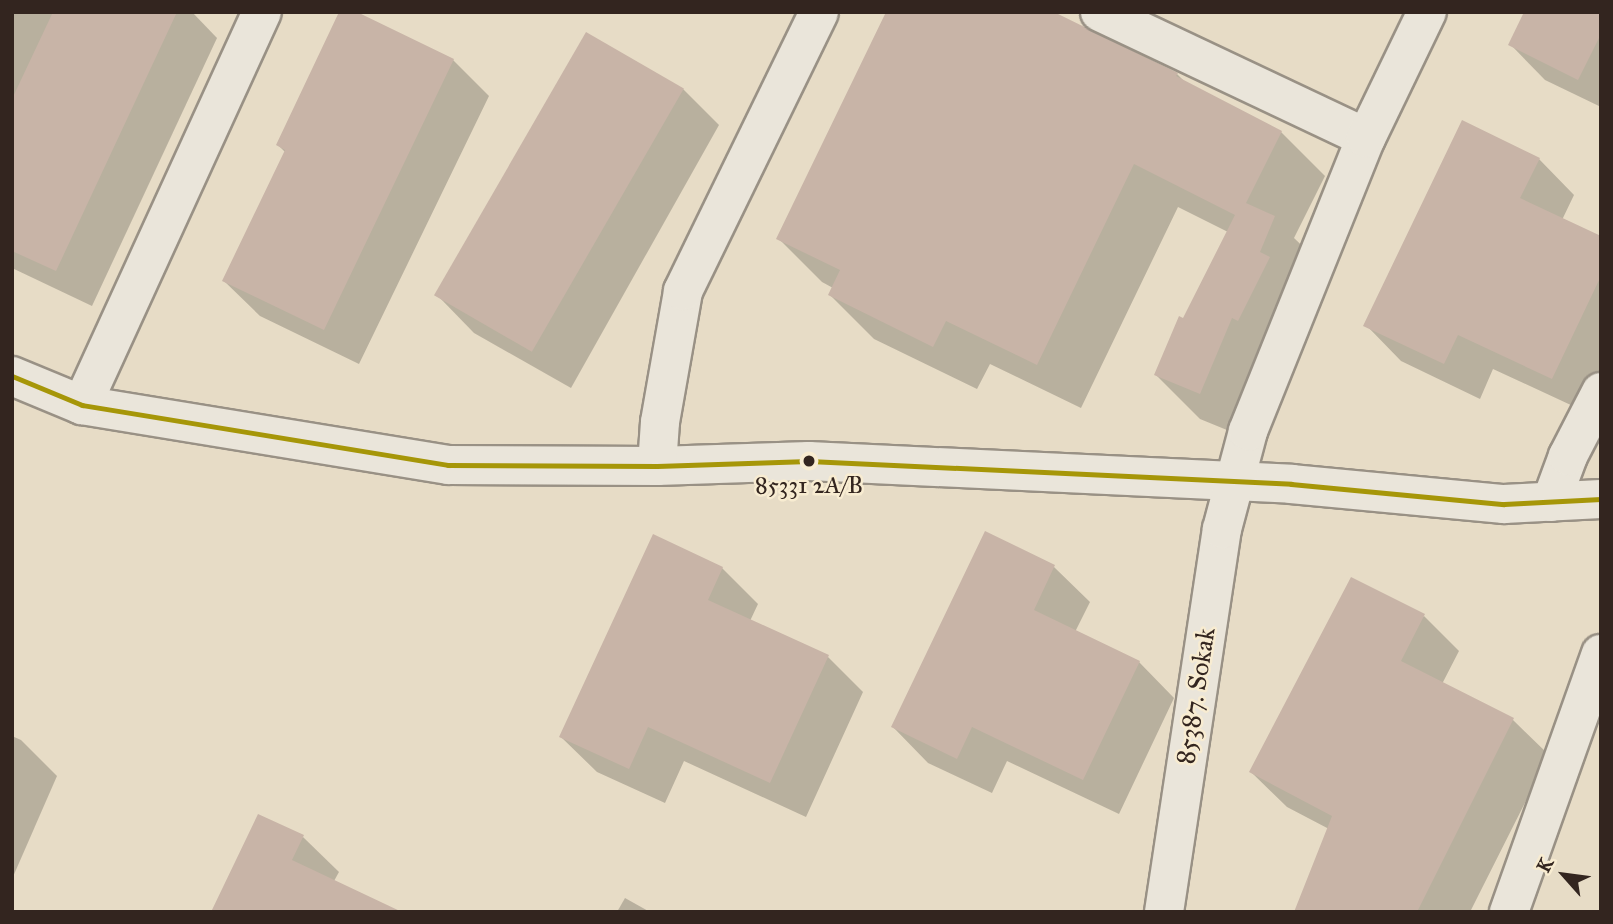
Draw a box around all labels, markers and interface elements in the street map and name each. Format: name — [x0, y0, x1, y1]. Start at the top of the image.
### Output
marker: 85331 2A/B — [802, 454, 816, 468]
place label: 85331 2A/B — [755, 472, 863, 500]
street label: 85387. Sokak — [1170, 625, 1222, 767]
north arrow — [1529, 840, 1599, 910]
text: K — [1532, 854, 1558, 876]

